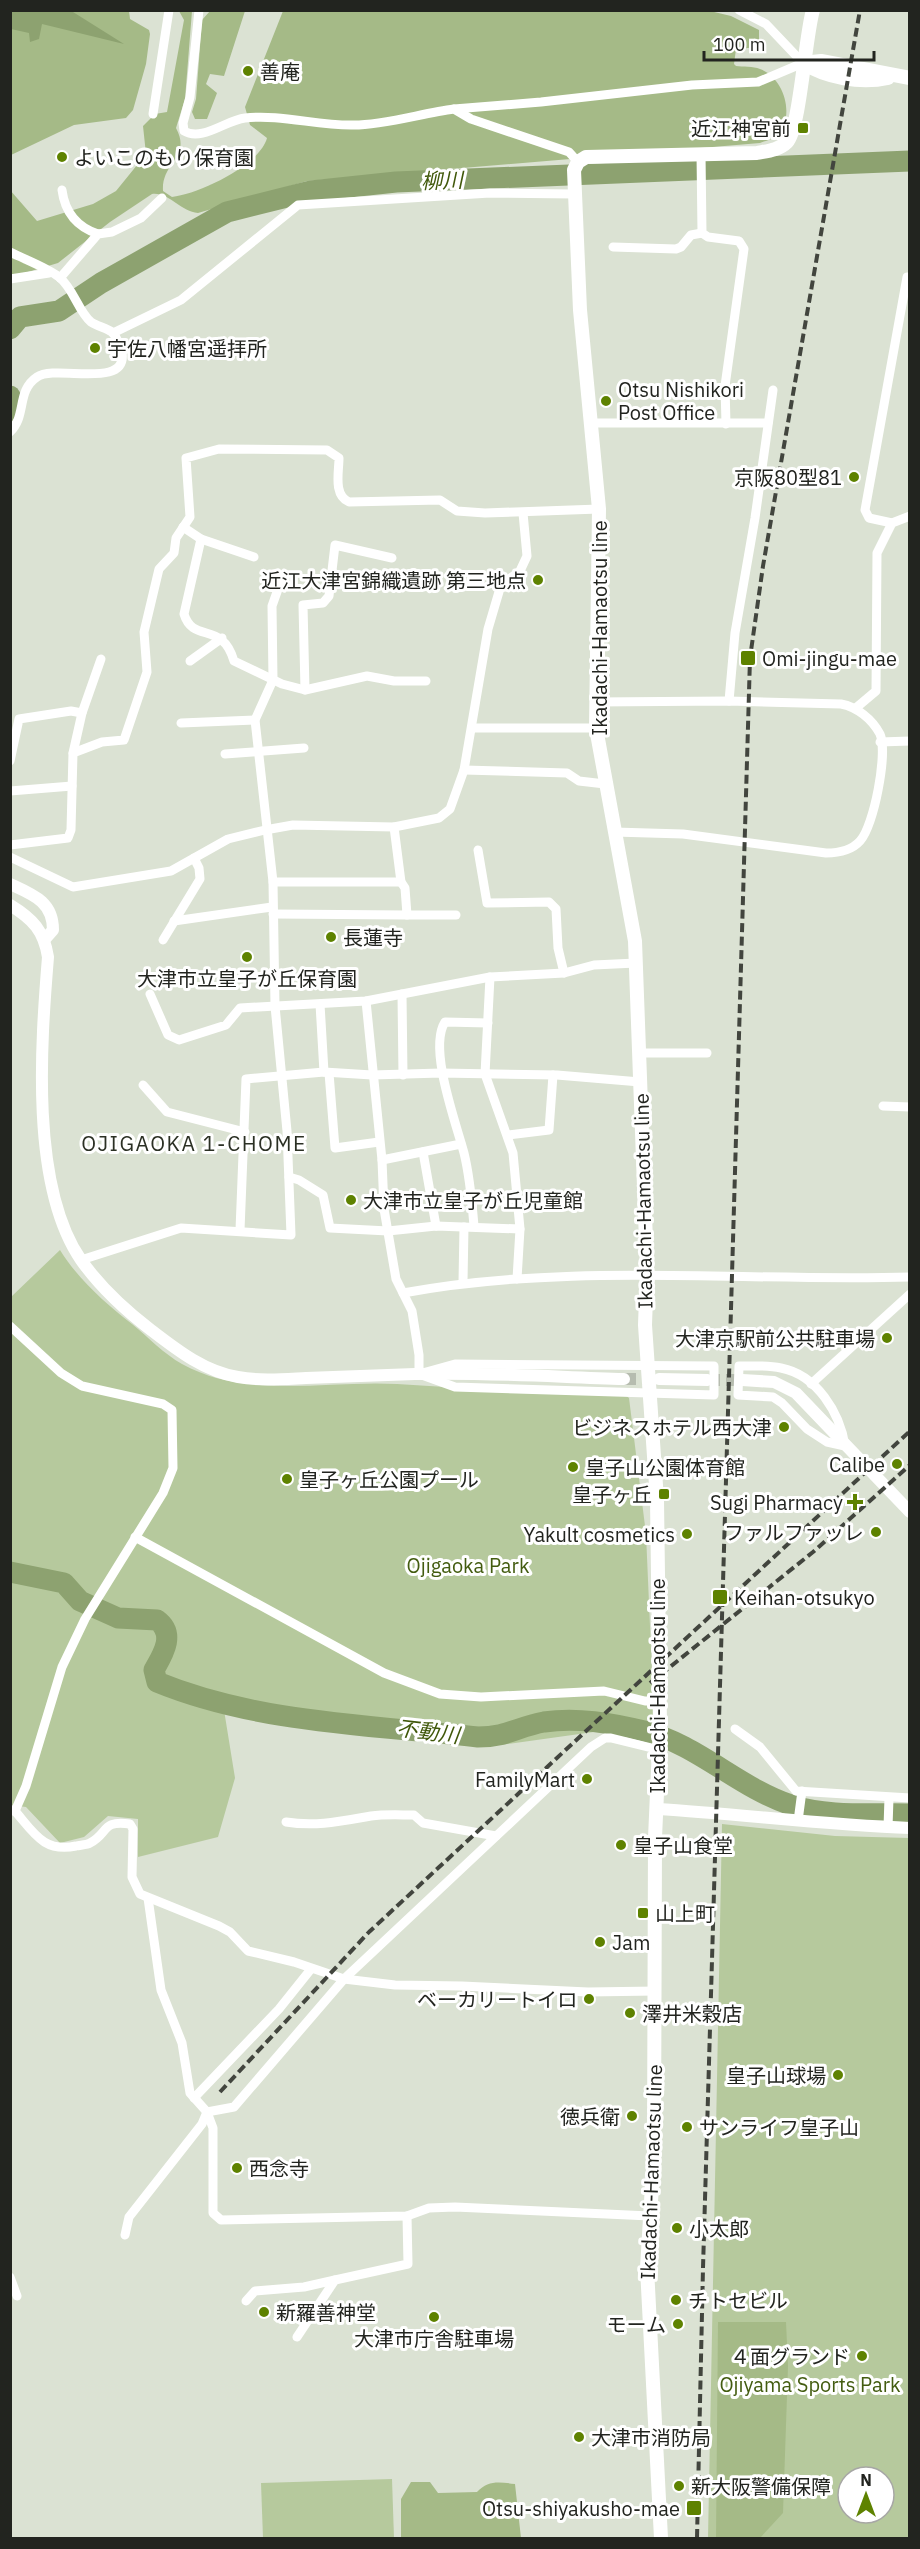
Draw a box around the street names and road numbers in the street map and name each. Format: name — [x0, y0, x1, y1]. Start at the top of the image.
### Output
street label: Ikadachi-Hamaotsu line — [586, 520, 613, 736]
street label: Ikadachi-Hamaotsu line — [628, 1093, 658, 1309]
street label: Ikadachi-Hamaotsu line — [644, 1578, 671, 1794]
street label: Ikadachi-Hamaotsu line — [634, 2064, 668, 2280]

